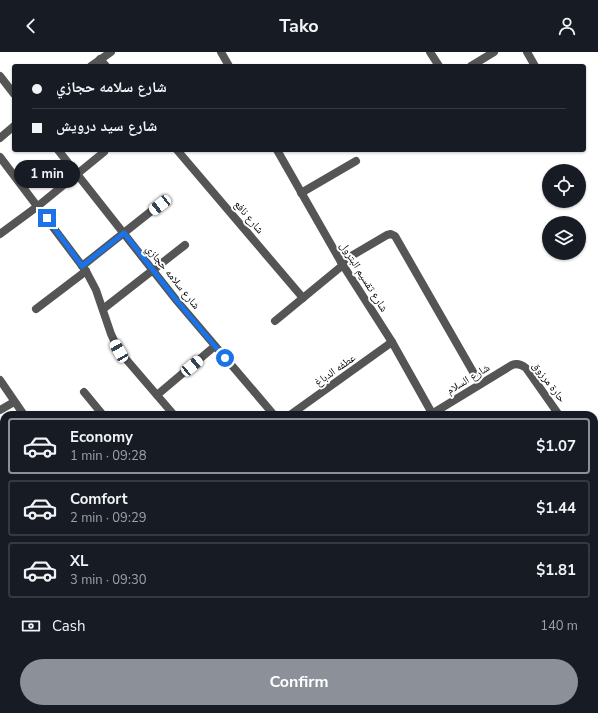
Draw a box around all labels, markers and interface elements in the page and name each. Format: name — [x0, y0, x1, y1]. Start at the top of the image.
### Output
text: Tako — [279, 14, 319, 38]
icon: back — [20, 15, 42, 37]
icon: person — [556, 15, 578, 37]
text: شارع سلامه حجازي — [56, 77, 167, 97]
text: شارع سيد درويش — [56, 116, 157, 136]
callout: 1 min — [14, 160, 80, 188]
map controls — [542, 164, 586, 260]
button: locate — [542, 164, 586, 208]
text: 1 min — [30, 165, 64, 183]
car — [147, 193, 173, 217]
street label: شارع نافع — [231, 197, 267, 237]
route end — [38, 209, 56, 227]
button: layers — [542, 216, 586, 260]
street label: شارع تقسيم البترول — [336, 239, 392, 315]
street label: شارع سلامه حجازي — [142, 242, 204, 313]
car — [108, 338, 130, 364]
route start — [216, 349, 234, 367]
street label: عطفه الدباغ — [311, 350, 359, 390]
car — [179, 354, 205, 378]
street label: حارة مرزوق — [529, 359, 569, 405]
street label: شارع السلام — [444, 360, 492, 398]
text: Economy — [70, 427, 133, 447]
icon: car — [22, 428, 58, 464]
text: $1.07 — [536, 436, 576, 456]
text: 1 min · 09:28 — [70, 447, 146, 465]
text: Comfort — [70, 489, 127, 509]
icon: car — [22, 490, 58, 526]
text: $1.44 — [536, 498, 576, 518]
text: 2 min · 09:29 — [70, 509, 146, 527]
text: XL — [70, 551, 89, 571]
icon: car — [22, 552, 58, 588]
text: $1.81 — [536, 560, 576, 580]
text: 3 min · 09:30 — [70, 571, 146, 589]
icon: cash — [20, 615, 42, 637]
text: Cash — [52, 616, 86, 636]
text: 140 m — [540, 617, 578, 635]
button: Confirm — [20, 659, 578, 705]

